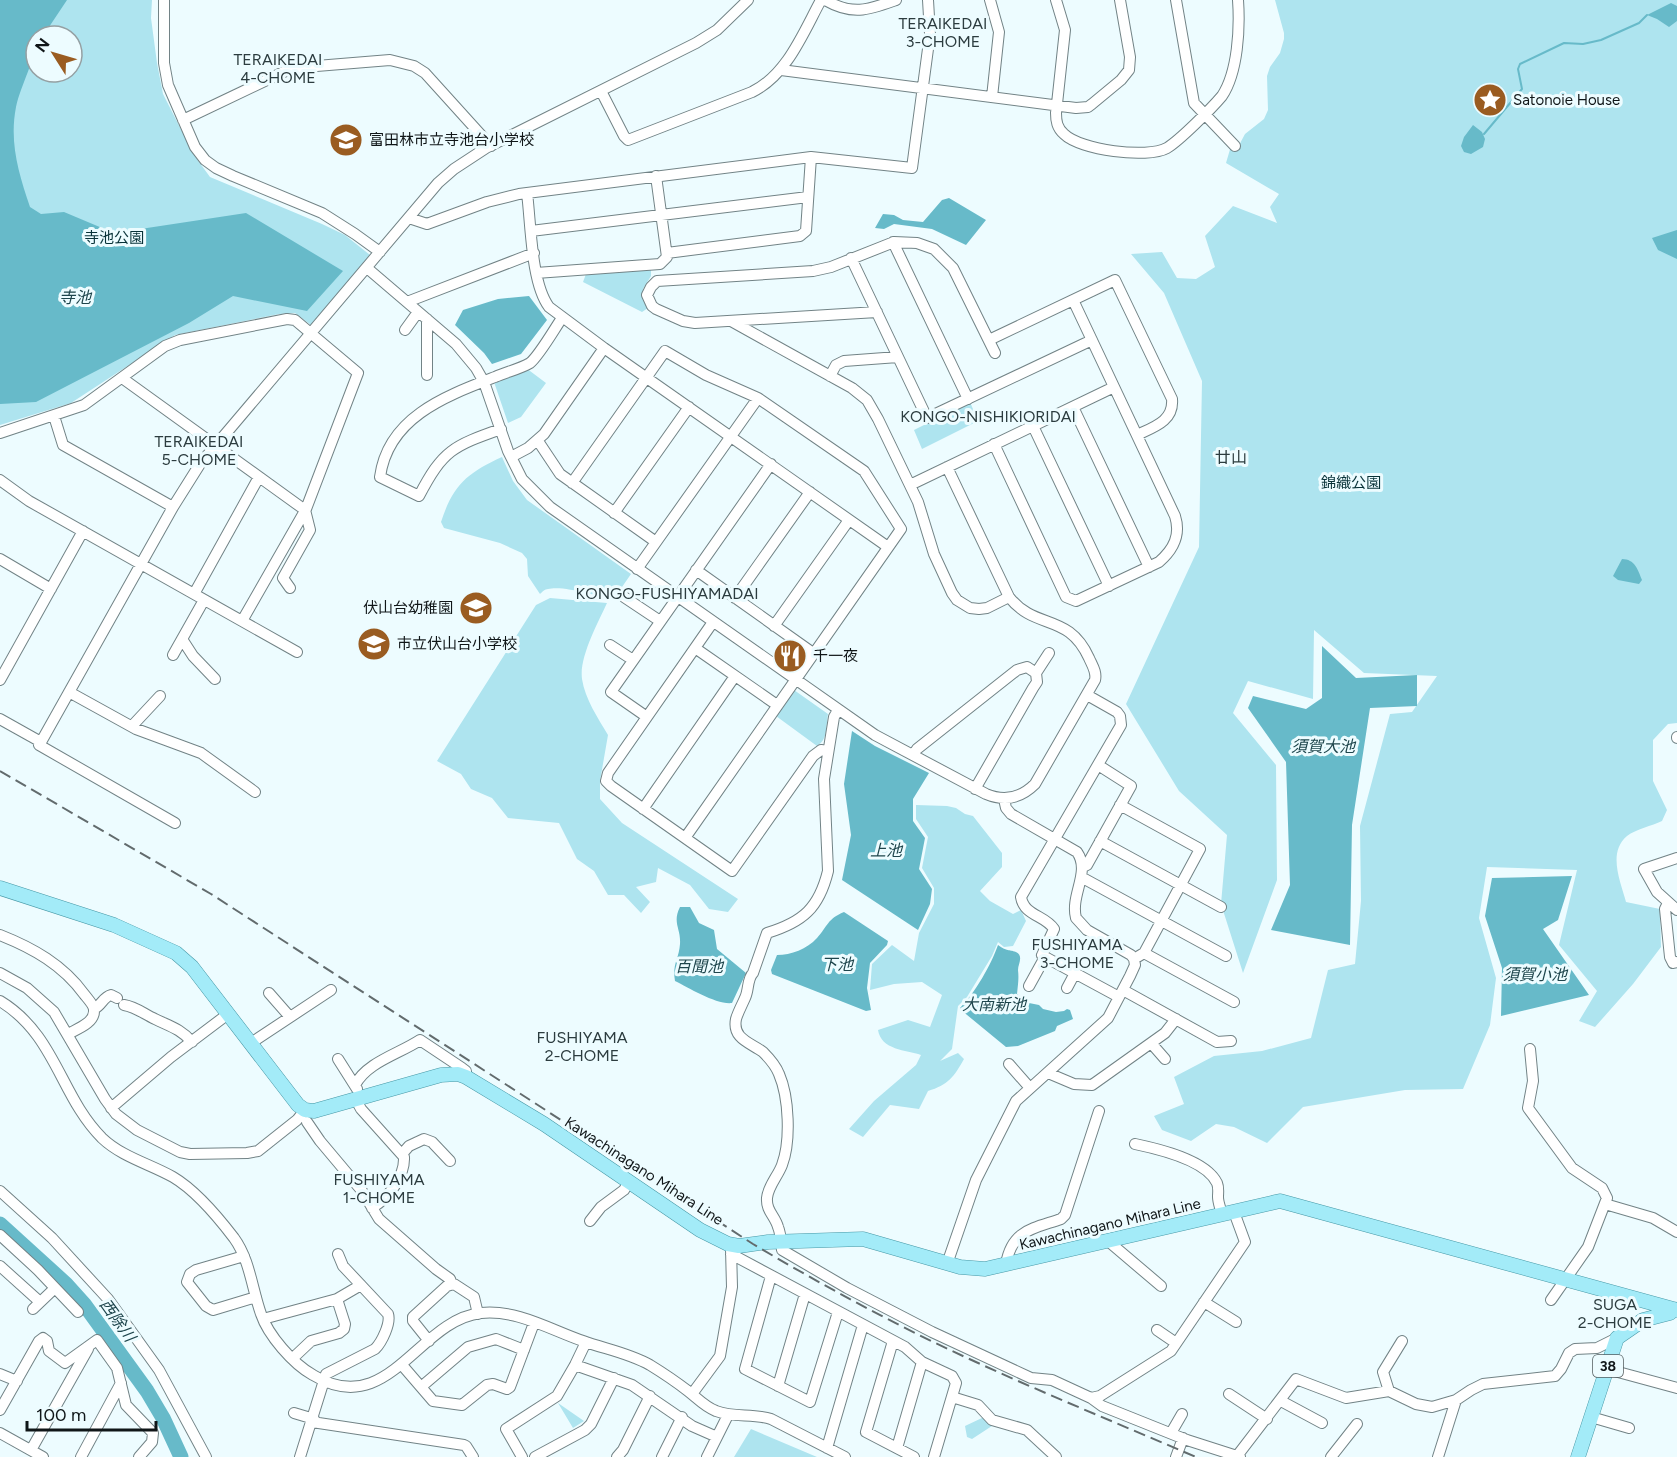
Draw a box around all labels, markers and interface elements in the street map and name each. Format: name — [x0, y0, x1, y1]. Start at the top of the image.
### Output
district label: TERAIKEDAI 3-CHOME — [899, 14, 987, 51]
north arrow — [24, 24, 84, 84]
text: N — [31, 35, 54, 56]
district label: TERAIKEDAI 4-CHOME — [234, 50, 322, 87]
place icon: Satonoie House — [1472, 82, 1508, 118]
place label: Satonoie House — [1513, 91, 1620, 109]
school or university icon: 富田林市立寺池台小学校 — [328, 122, 364, 158]
place label: 富田林市立寺池台小学校 — [369, 131, 534, 149]
park label: 寺池公園 — [84, 229, 144, 247]
water label: 寺池 — [59, 288, 93, 307]
district label: KONGO-NISHIKIORIDAI — [900, 407, 1076, 426]
district label: TERAIKEDAI 5-CHOME — [155, 432, 243, 469]
district label: 廿山 — [1215, 448, 1247, 467]
park label: 錦織公園 — [1321, 474, 1381, 492]
district label: KONGO-FUSHIYAMADAI — [575, 584, 759, 603]
school or university icon: 伏山台幼稚園 — [458, 590, 494, 626]
place label: 伏山台幼稚園 — [363, 599, 453, 617]
school or university icon: 市立伏山台小学校 — [356, 626, 392, 662]
place label: 市立伏山台小学校 — [397, 635, 517, 653]
restaurant icon: 千一夜 — [772, 638, 808, 674]
place label: 千一夜 — [813, 647, 858, 665]
water label: 須賀大池 — [1291, 737, 1357, 756]
water label: 上池 — [870, 841, 904, 860]
district label: FUSHIYAMA 3-CHOME — [1031, 935, 1123, 972]
water label: 下池 — [821, 955, 855, 974]
water label: 百聞池 — [675, 957, 725, 976]
water label: 須賀小池 — [1503, 965, 1569, 984]
water label: 大南新池 — [962, 995, 1028, 1014]
district label: FUSHIYAMA 2-CHOME — [536, 1028, 628, 1065]
street label: Kawachinagano Mihara Line — [561, 1113, 727, 1229]
district label: FUSHIYAMA 1-CHOME — [333, 1170, 425, 1207]
street label: Kawachinagano Mihara Line — [1018, 1194, 1202, 1254]
water label: 西除川 — [96, 1295, 141, 1347]
district label: SUGA 2-CHOME — [1578, 1295, 1652, 1332]
road number: 38 — [1593, 1355, 1623, 1377]
scale bar — [27, 1394, 156, 1432]
text: 100 m — [36, 1404, 86, 1426]

